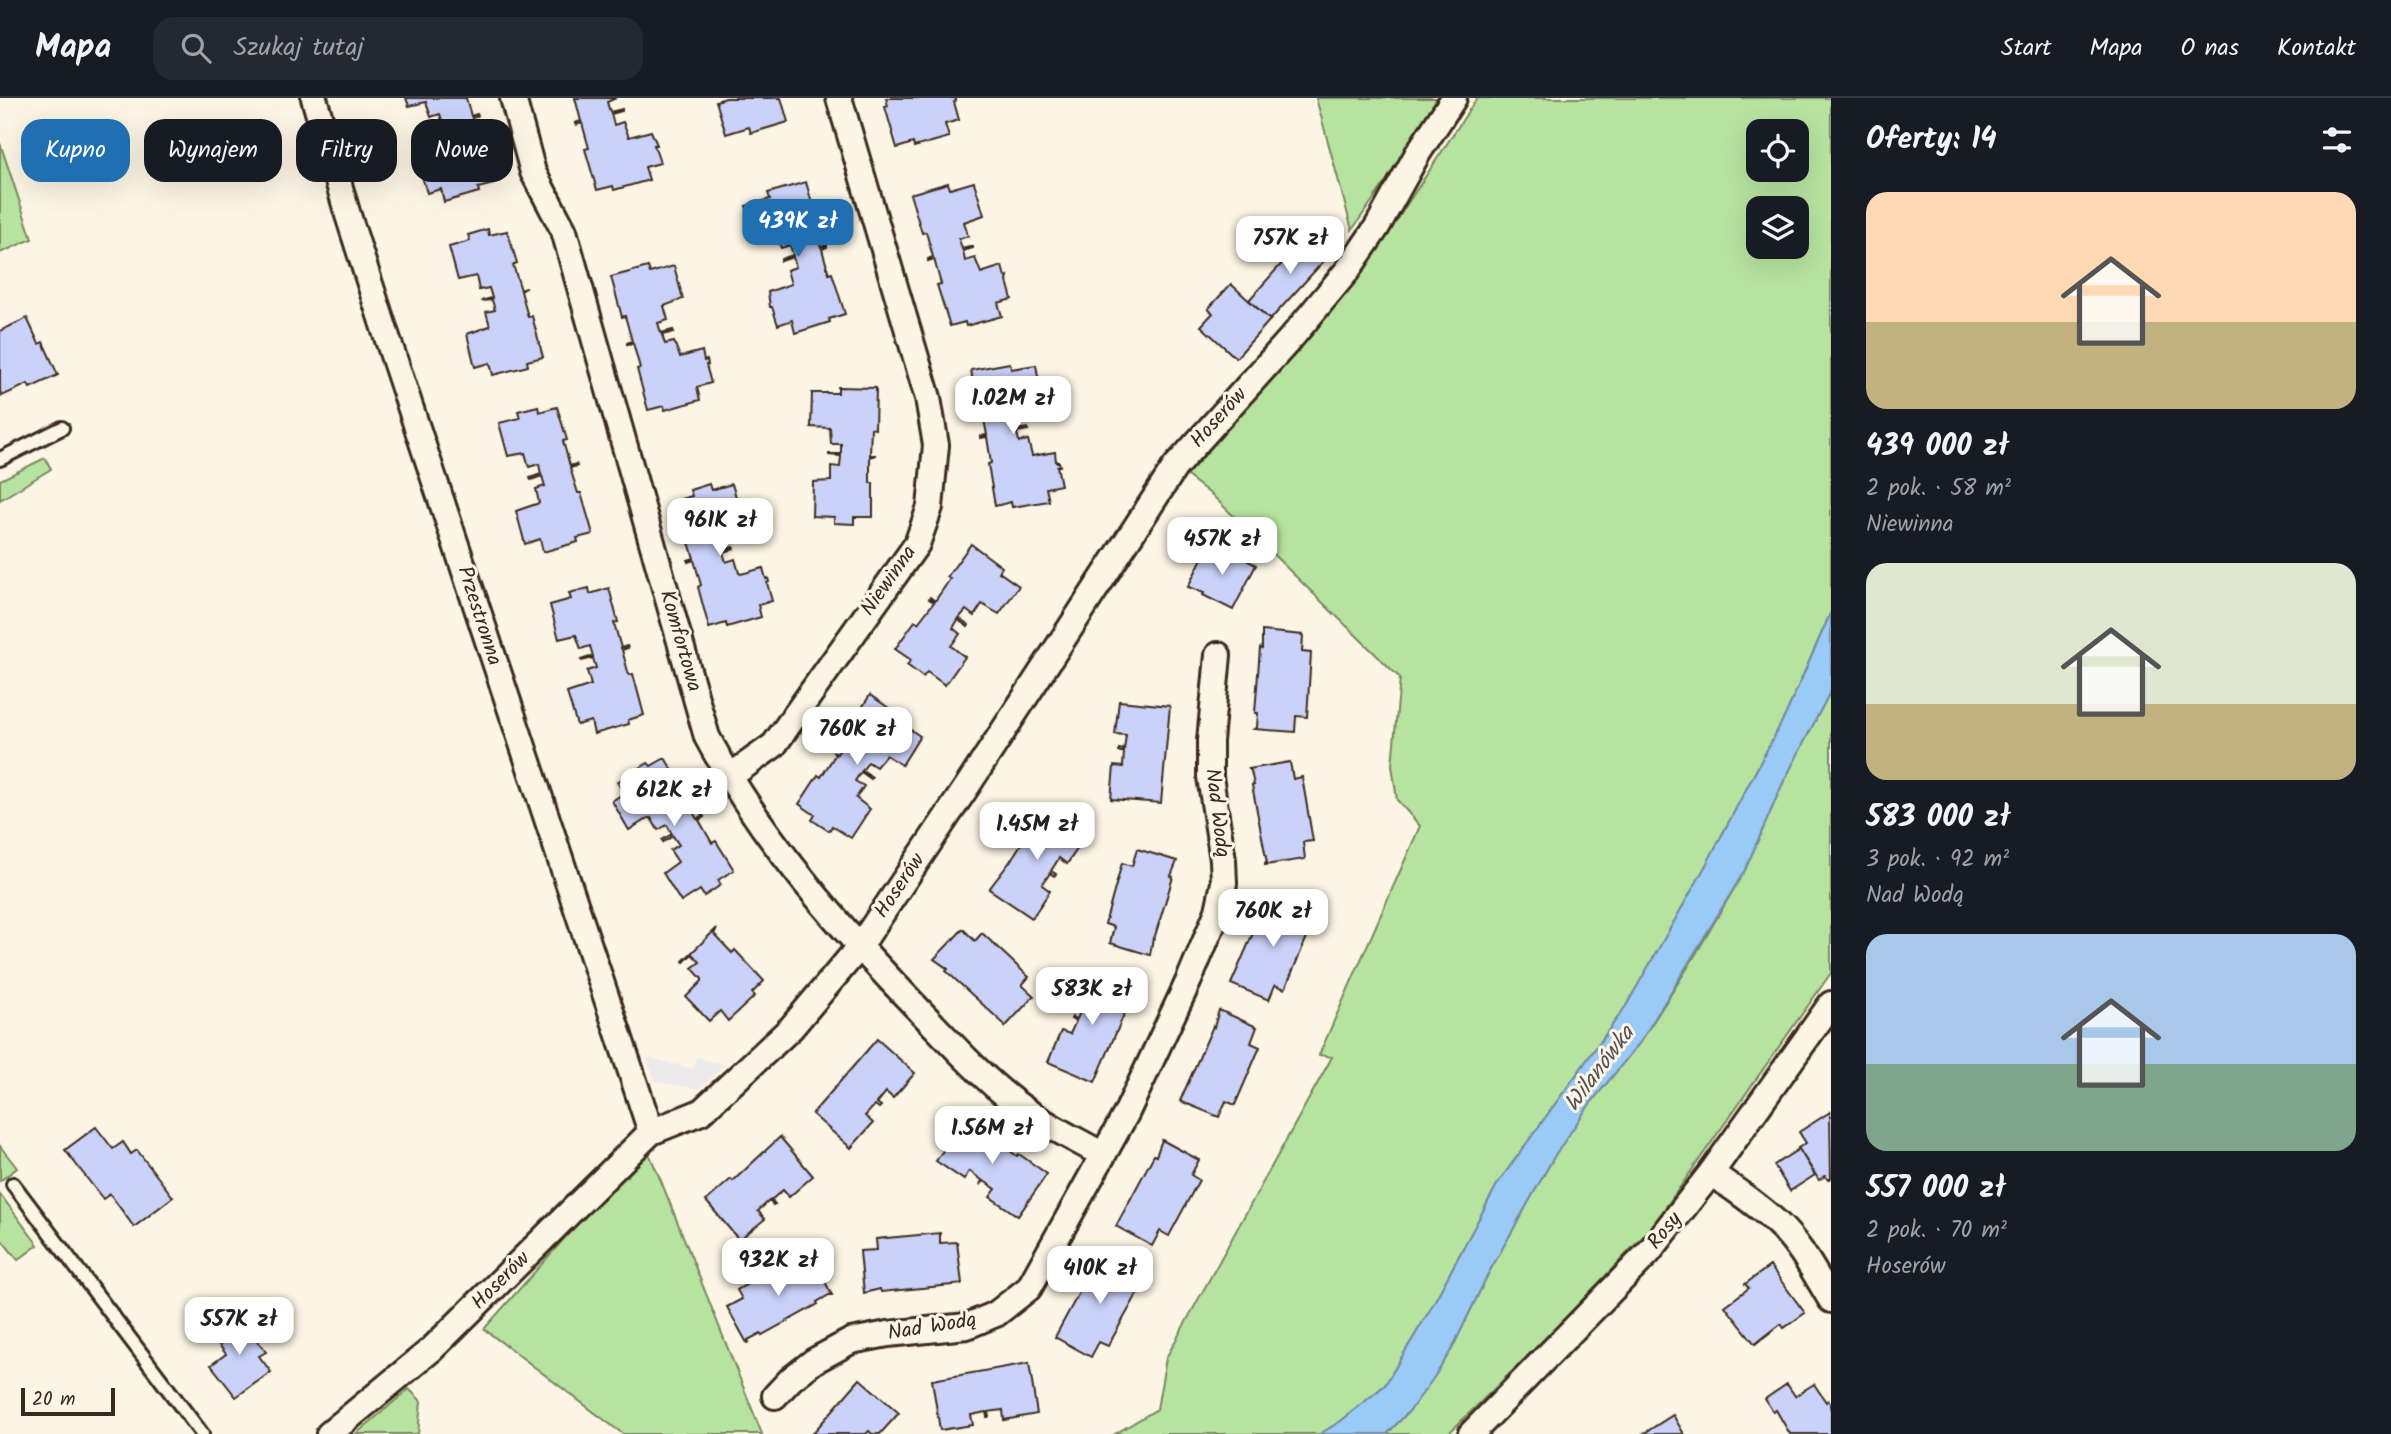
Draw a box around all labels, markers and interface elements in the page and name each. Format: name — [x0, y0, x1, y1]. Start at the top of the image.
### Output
search box — [153, 17, 643, 80]
text: Mapa — [35, 22, 111, 75]
text: Szukaj tutaj — [233, 27, 364, 69]
icon: search — [177, 29, 215, 67]
text: Start — [2001, 29, 2052, 68]
text: Mapa — [2090, 29, 2142, 68]
text: O nas — [2180, 29, 2239, 68]
text: Kontakt — [2277, 29, 2356, 68]
text: Oferty: 14 — [1866, 116, 1997, 164]
chip: Kupno — [21, 119, 130, 182]
chip: Wynajem — [144, 119, 282, 182]
chip: Filtry — [296, 119, 397, 182]
chip: Nowe — [411, 119, 513, 182]
map controls — [1746, 119, 1809, 259]
button: locate — [1746, 119, 1809, 182]
icon: filters — [2318, 121, 2356, 159]
button: layers — [1746, 196, 1809, 259]
pin: 439K zł — [733, 200, 863, 259]
text: 439K zł — [758, 204, 838, 240]
pin: 757K zł — [1225, 216, 1355, 276]
text: 757K zł — [1252, 221, 1328, 257]
icon: home — [2048, 238, 2174, 364]
pin: 1.02M zł — [941, 376, 1085, 436]
street label: Hoserów — [1182, 379, 1256, 456]
text: 1.02M zł — [971, 381, 1055, 417]
text: 439 000 zł — [1866, 423, 2009, 471]
text: 2 pok. · 58 m² — [1866, 471, 2011, 507]
pin: 961K zł — [655, 498, 785, 558]
text: 961K zł — [683, 503, 757, 539]
text: Niewinna — [1866, 507, 1954, 543]
pin: 457K zł — [1157, 518, 1287, 577]
text: 457K zł — [1183, 522, 1261, 558]
street label: Niewinna — [853, 539, 925, 623]
street label: Przestronna — [447, 562, 511, 670]
street label: Komfortowa — [650, 586, 710, 696]
icon: home — [2048, 609, 2174, 735]
pin: 760K zł — [792, 708, 922, 767]
text: 760K zł — [818, 712, 896, 748]
street label: Nad Wodą — [1195, 767, 1239, 859]
pin: 612K zł — [609, 768, 739, 828]
text: 612K zł — [636, 773, 712, 809]
text: 583 000 zł — [1866, 794, 2010, 842]
pin: 1.45M zł — [965, 802, 1109, 862]
text: 1.45M zł — [996, 807, 1078, 843]
text: 3 pok. · 92 m² — [1866, 842, 2009, 878]
street label: Hoserów — [866, 846, 934, 925]
text: Nad Wodą — [1866, 878, 1964, 914]
pin: 760K zł — [1208, 890, 1338, 949]
text: 760K zł — [1234, 894, 1312, 930]
pin: 583K zł — [1027, 968, 1157, 1027]
text: 583K zł — [1052, 972, 1132, 1008]
icon: home — [2048, 980, 2174, 1106]
water label: Wilanówka — [1556, 1017, 1646, 1120]
pin: 1.56M zł — [920, 1107, 1064, 1166]
text: 1.56M zł — [951, 1111, 1033, 1147]
text: 557 000 zł — [1866, 1165, 2006, 1213]
street label: Rosy — [1639, 1205, 1691, 1257]
text: 2 pok. · 70 m² — [1866, 1213, 2007, 1249]
pin: 932K zł — [713, 1238, 843, 1298]
street label: Hoserów — [464, 1243, 539, 1318]
text: 932K zł — [738, 1243, 818, 1279]
pin: 410K zł — [1035, 1246, 1165, 1306]
text: Hoserów — [1866, 1249, 1945, 1285]
text: 410K zł — [1063, 1251, 1137, 1287]
pin: 557K zł — [174, 1298, 304, 1357]
text: 557K zł — [201, 1302, 277, 1338]
street label: Nad Wodą — [885, 1304, 979, 1350]
scale bar — [21, 1385, 116, 1417]
text: 20 m — [32, 1385, 75, 1415]

